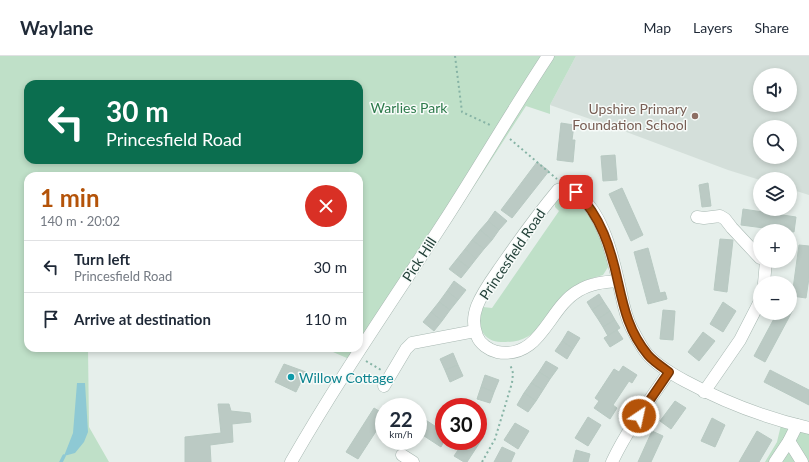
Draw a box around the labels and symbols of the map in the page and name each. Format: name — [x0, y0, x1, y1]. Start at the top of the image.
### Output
park label: Warlies Park — [371, 99, 448, 116]
place label: Upshire Primary Foundation School — [572, 100, 688, 133]
marker: Upshire Primary Foundation School — [690, 111, 700, 121]
pin — [559, 175, 593, 209]
street label: Princesfield Road — [475, 205, 549, 303]
street label: Pick Hill — [398, 234, 440, 284]
place label: Willow Cottage — [299, 369, 394, 386]
marker: Willow Cottage — [286, 372, 296, 382]
position arrow — [618, 395, 660, 437]
speed limit sign: 30 — [435, 398, 487, 450]

